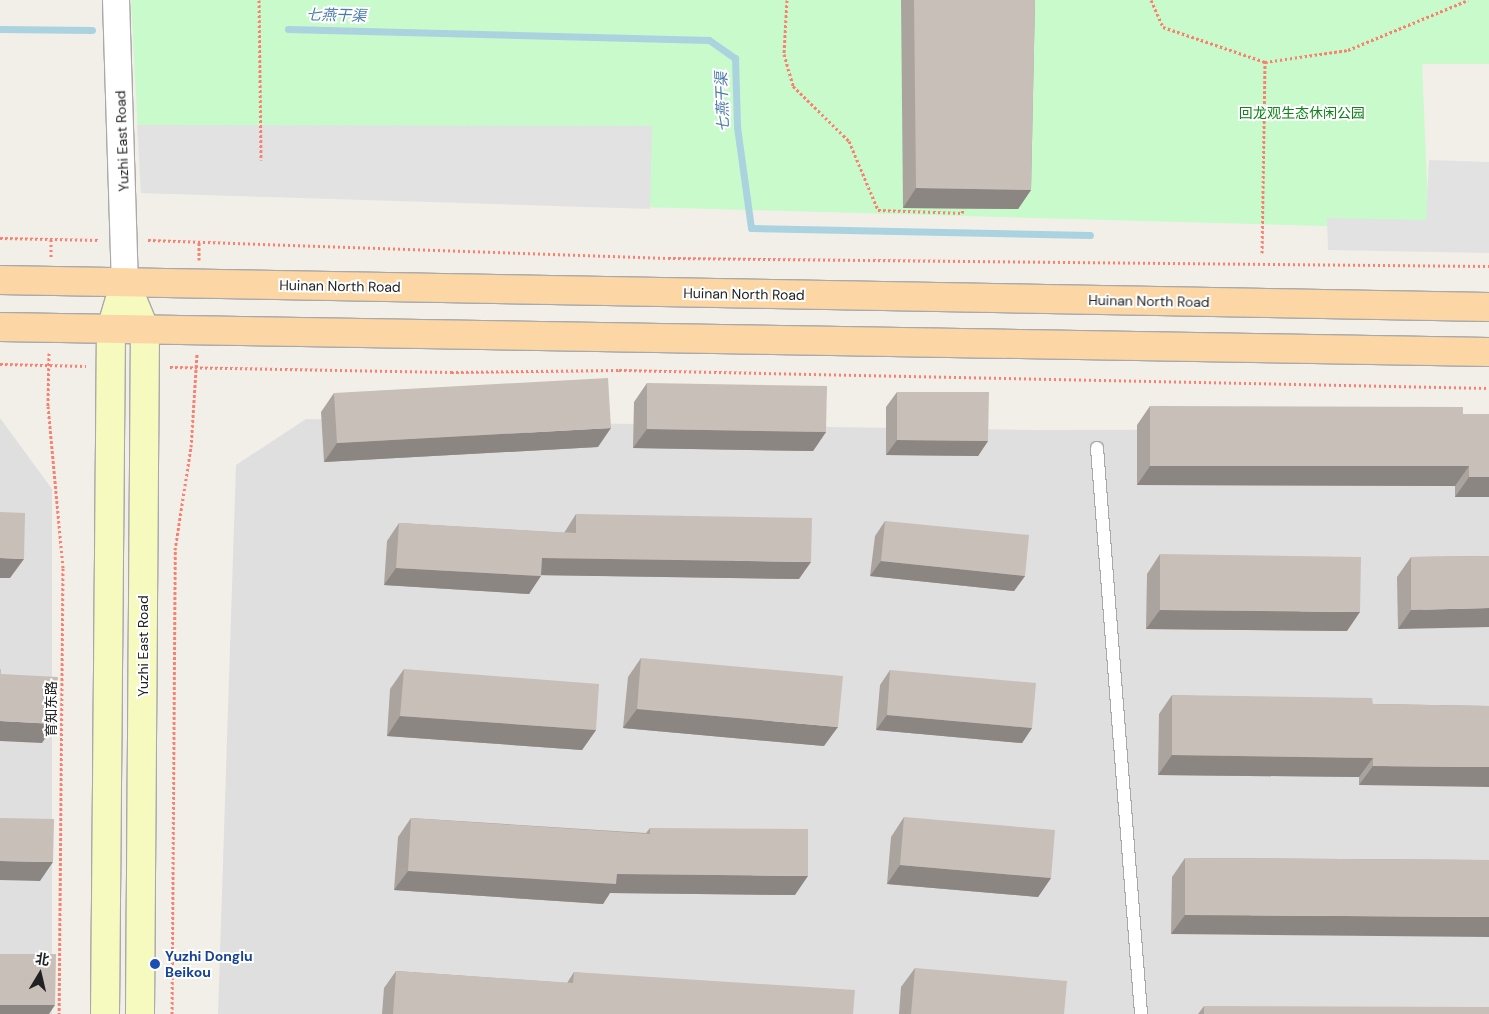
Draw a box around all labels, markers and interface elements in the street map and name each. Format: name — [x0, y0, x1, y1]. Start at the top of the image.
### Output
water label: 七燕干渠 — [306, 6, 366, 26]
water label: 七燕干渠 — [713, 72, 733, 132]
street label: Yuzhi East Road — [112, 90, 132, 192]
park label: 回龙观生态休闲公园 — [1239, 105, 1365, 121]
street label: Huinan North Road — [279, 277, 401, 295]
street label: Huinan North Road — [683, 285, 805, 303]
street label: Huinan North Road — [1088, 292, 1210, 310]
street label: Yuzhi East Road — [135, 595, 151, 697]
street label: 育知东路 — [43, 681, 59, 737]
place label: Yuzhi Donglu Beikou — [165, 948, 253, 980]
north arrow — [15, 949, 65, 999]
text: 北 — [34, 949, 51, 969]
marker: Yuzhi Donglu Beikou — [149, 958, 161, 970]

